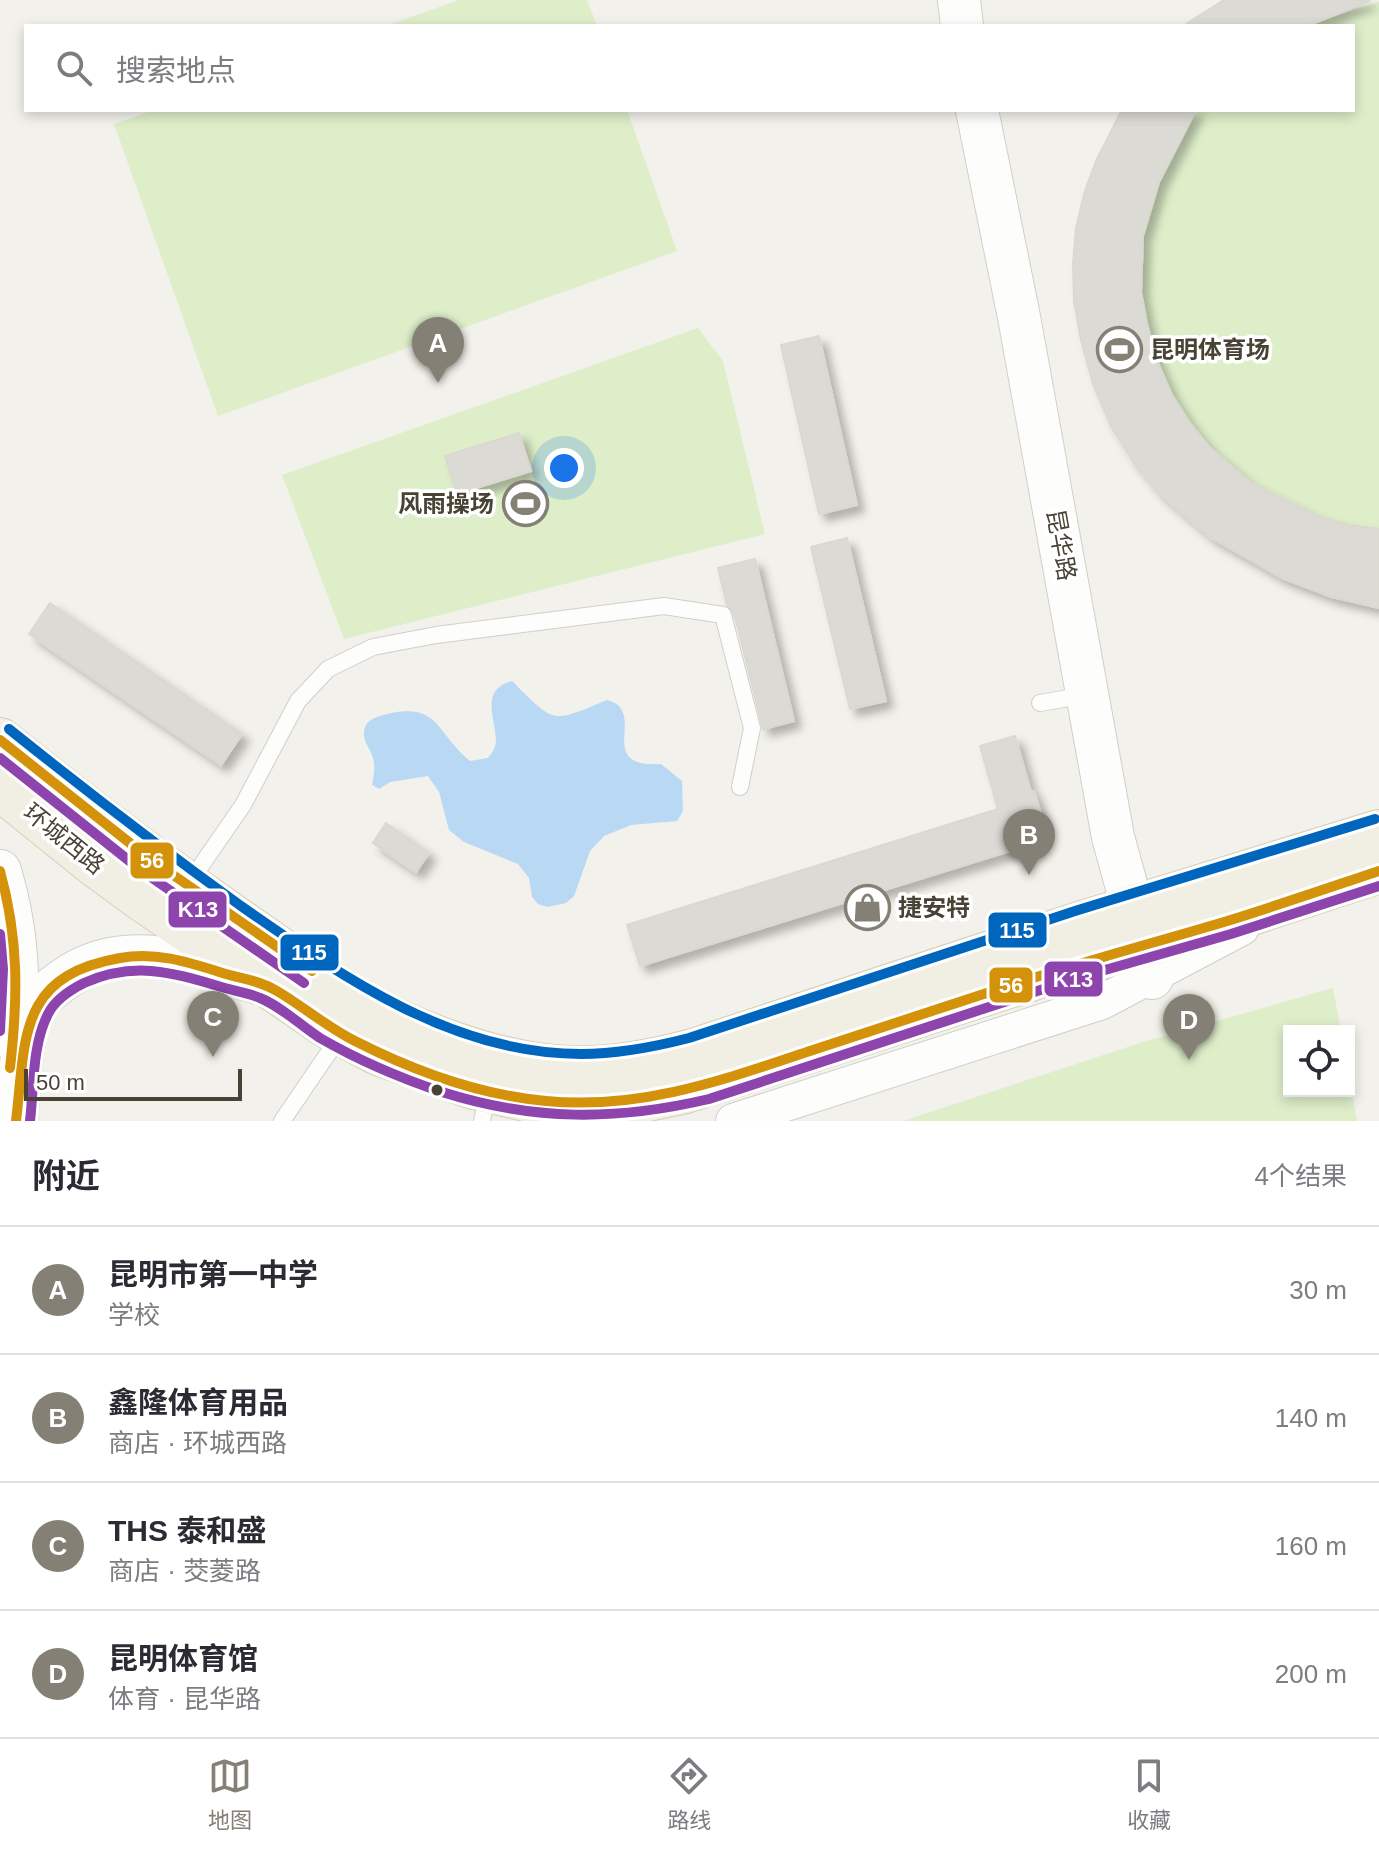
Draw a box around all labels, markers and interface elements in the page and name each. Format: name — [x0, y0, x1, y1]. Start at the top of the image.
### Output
search box — [24, 24, 1355, 112]
icon: search — [52, 46, 96, 90]
text: 搜索地点 — [116, 54, 236, 87]
pin: A — [412, 317, 464, 383]
sports icon: 昆明体育场 — [1095, 326, 1143, 374]
place label: 昆明体育场 — [1150, 336, 1270, 363]
your location — [544, 448, 584, 488]
sports icon: 风雨操场 — [501, 480, 549, 528]
place label: 风雨操场 — [398, 490, 494, 517]
street label: 昆华路 — [1042, 507, 1081, 583]
street label: 环城西路 — [19, 798, 110, 879]
pin: B — [1003, 809, 1055, 875]
line badge: 56 — [129, 841, 175, 880]
text: 56 — [140, 848, 164, 873]
shop icon: 捷安特 — [843, 884, 891, 932]
line badge: K13 — [167, 890, 228, 929]
place label: 捷安特 — [898, 894, 970, 921]
text: K13 — [178, 897, 218, 922]
line badge: 115 — [987, 911, 1048, 949]
text: 115 — [999, 918, 1035, 943]
line badge: 115 — [279, 933, 340, 972]
text: 115 — [291, 940, 327, 965]
line badge: K13 — [1043, 960, 1104, 998]
line badge: 56 — [988, 966, 1034, 1004]
text: K13 — [1053, 967, 1093, 992]
text: 56 — [999, 973, 1023, 998]
pin: C — [187, 991, 239, 1057]
pin: D — [1163, 994, 1215, 1060]
map controls — [1283, 1025, 1355, 1097]
button: locate — [1283, 1025, 1355, 1097]
scale bar — [24, 1065, 242, 1101]
text: 50 m — [36, 1070, 85, 1095]
unlabelled marker — [429, 1082, 445, 1098]
text: 附近 — [32, 1157, 100, 1195]
text: 4个结果 — [1255, 1161, 1347, 1191]
text: 昆明市第一中学 — [108, 1258, 318, 1291]
text: A — [49, 1275, 67, 1305]
text: 30 m — [1289, 1275, 1347, 1305]
text: 学校 — [108, 1300, 160, 1330]
text: 鑫隆体育用品 — [108, 1386, 288, 1419]
text: B — [49, 1403, 67, 1433]
text: 140 m — [1275, 1403, 1347, 1433]
text: 商店 · 环城西路 — [108, 1428, 287, 1458]
text: THS 泰和盛 — [108, 1514, 266, 1547]
text: C — [49, 1531, 67, 1561]
text: 160 m — [1275, 1531, 1347, 1561]
text: 商店 · 茭菱路 — [108, 1556, 261, 1586]
text: 昆明体育馆 — [108, 1642, 258, 1675]
text: D — [49, 1659, 67, 1689]
text: 200 m — [1275, 1659, 1347, 1689]
text: 体育 · 昆华路 — [108, 1684, 261, 1714]
tab: 地图 — [208, 1754, 252, 1834]
tab: 路线 — [667, 1754, 711, 1834]
tab: 收藏 — [1127, 1754, 1171, 1834]

